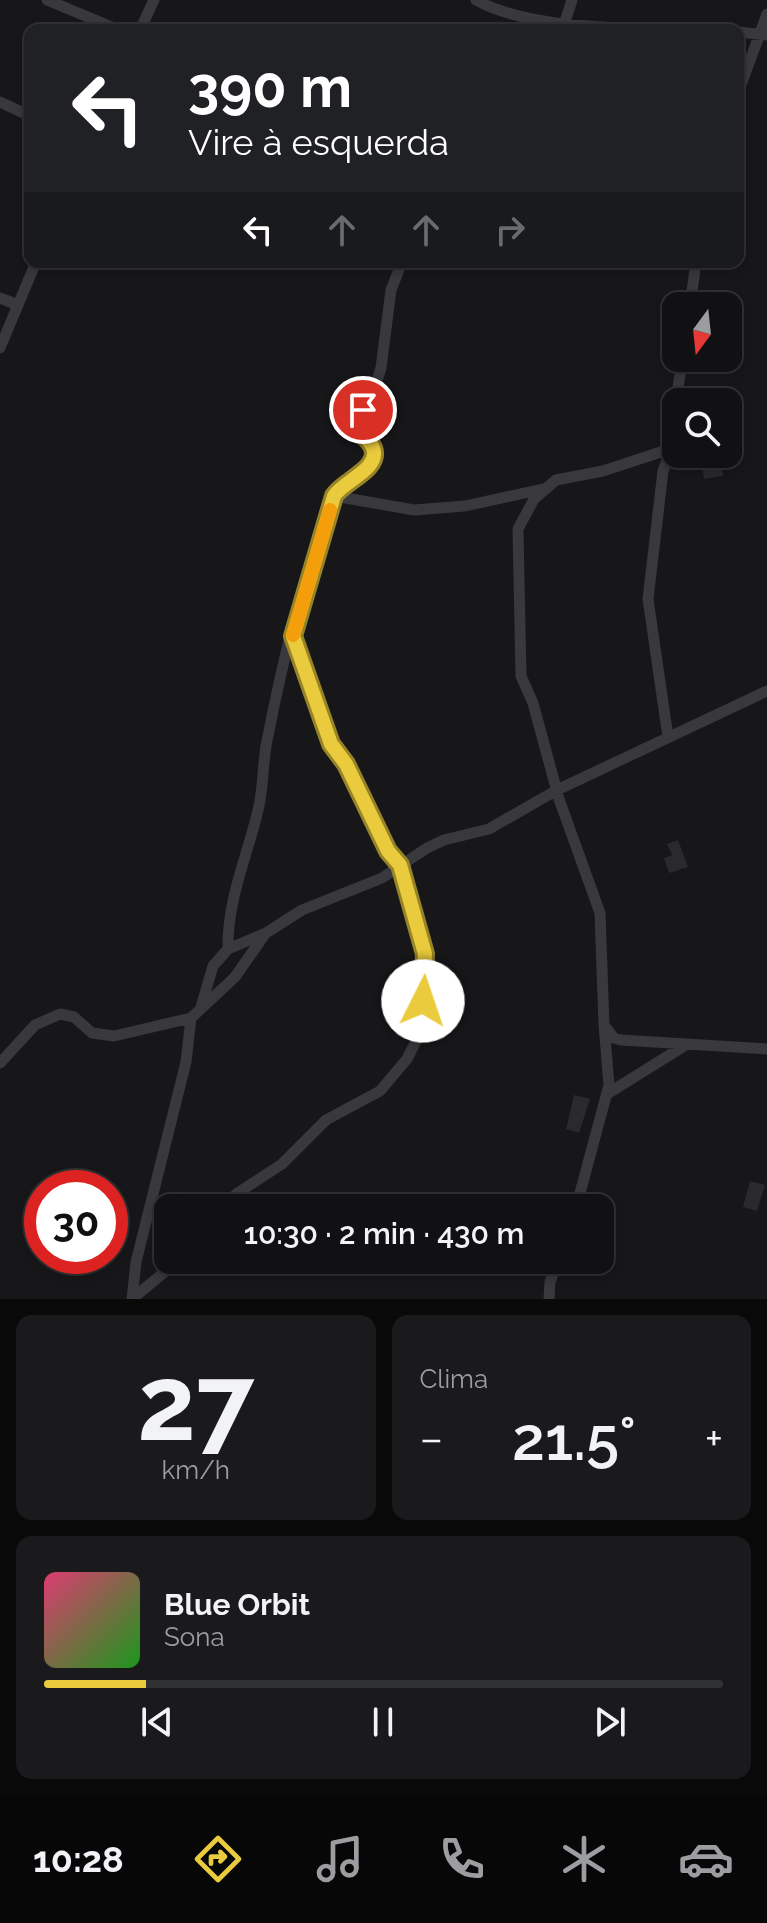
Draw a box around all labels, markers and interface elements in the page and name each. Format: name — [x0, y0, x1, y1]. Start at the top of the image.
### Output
text: 390 m — [188, 54, 352, 120]
icon: left — [56, 56, 160, 160]
text: Vire à esquerda — [188, 121, 449, 163]
icon: left — [236, 208, 280, 252]
icon: ahead — [320, 208, 364, 252]
icon: ahead — [404, 208, 448, 252]
icon: right — [488, 208, 532, 252]
north arrow — [662, 292, 742, 372]
map controls — [662, 292, 742, 468]
pin — [329, 376, 397, 444]
icon: arrive — [341, 388, 385, 432]
button: search — [662, 388, 742, 468]
position arrow — [381, 959, 465, 1043]
speed limit sign: 30 — [24, 1170, 128, 1274]
text: 10:30 · 2 min · 430 m — [244, 1216, 524, 1251]
text: 27 — [137, 1342, 254, 1464]
text: Clima — [420, 1364, 488, 1394]
text: 21.5° — [512, 1404, 636, 1474]
text: − — [420, 1413, 443, 1464]
text: + — [705, 1413, 723, 1464]
text: km/h — [161, 1455, 230, 1485]
text: Blue Orbit — [164, 1587, 310, 1622]
text: Sona — [164, 1622, 225, 1652]
icon: previous — [135, 1700, 179, 1744]
icon: pause — [361, 1700, 405, 1744]
icon: next — [588, 1700, 632, 1744]
icon: directions — [190, 1831, 246, 1887]
icon: music — [312, 1831, 368, 1887]
icon: phone — [434, 1831, 490, 1887]
icon: climate — [556, 1831, 612, 1887]
icon: car — [678, 1831, 734, 1887]
text: 10:28 — [33, 1838, 124, 1880]

